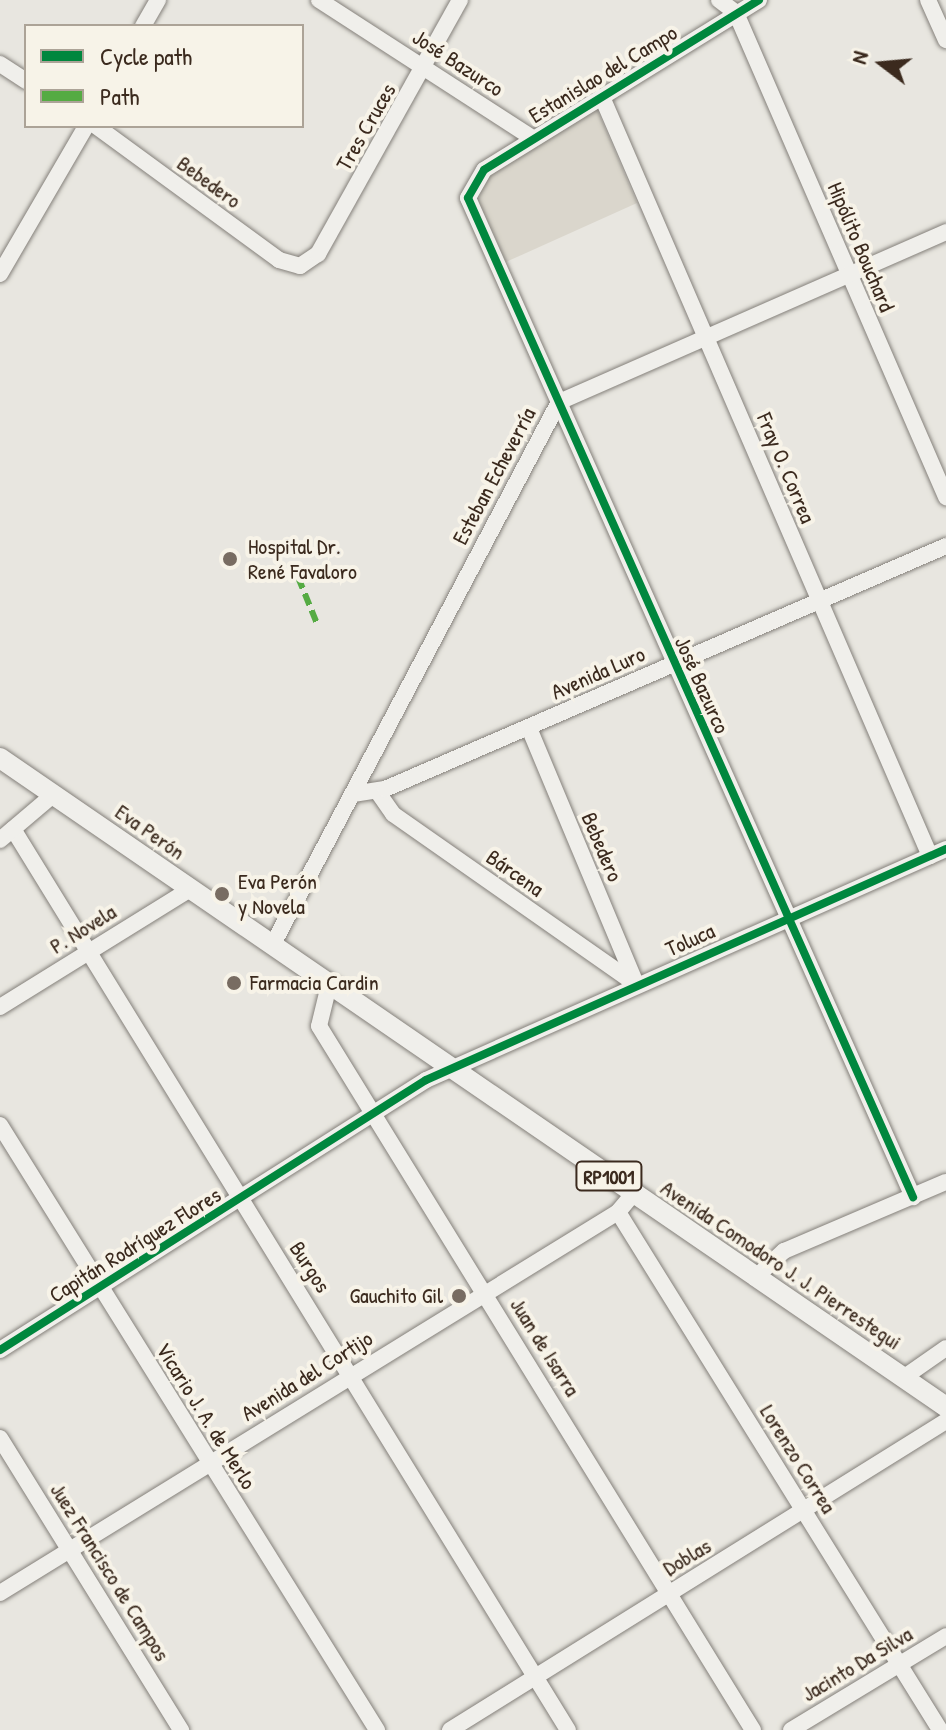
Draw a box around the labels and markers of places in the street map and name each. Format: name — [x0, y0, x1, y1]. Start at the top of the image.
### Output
place label: Hospital Dr. René Favaloro — [248, 533, 357, 584]
marker: Hospital Dr. René Favaloro — [219, 548, 241, 570]
place label: Eva Perón y Novela — [238, 868, 317, 920]
marker: Eva Perón y Novela — [213, 885, 231, 903]
place label: Farmacia Cardin — [250, 970, 379, 996]
marker: Farmacia Cardin — [225, 974, 243, 992]
place label: Gauchito Gil — [349, 1283, 443, 1309]
marker: Gauchito Gil — [450, 1287, 468, 1305]

